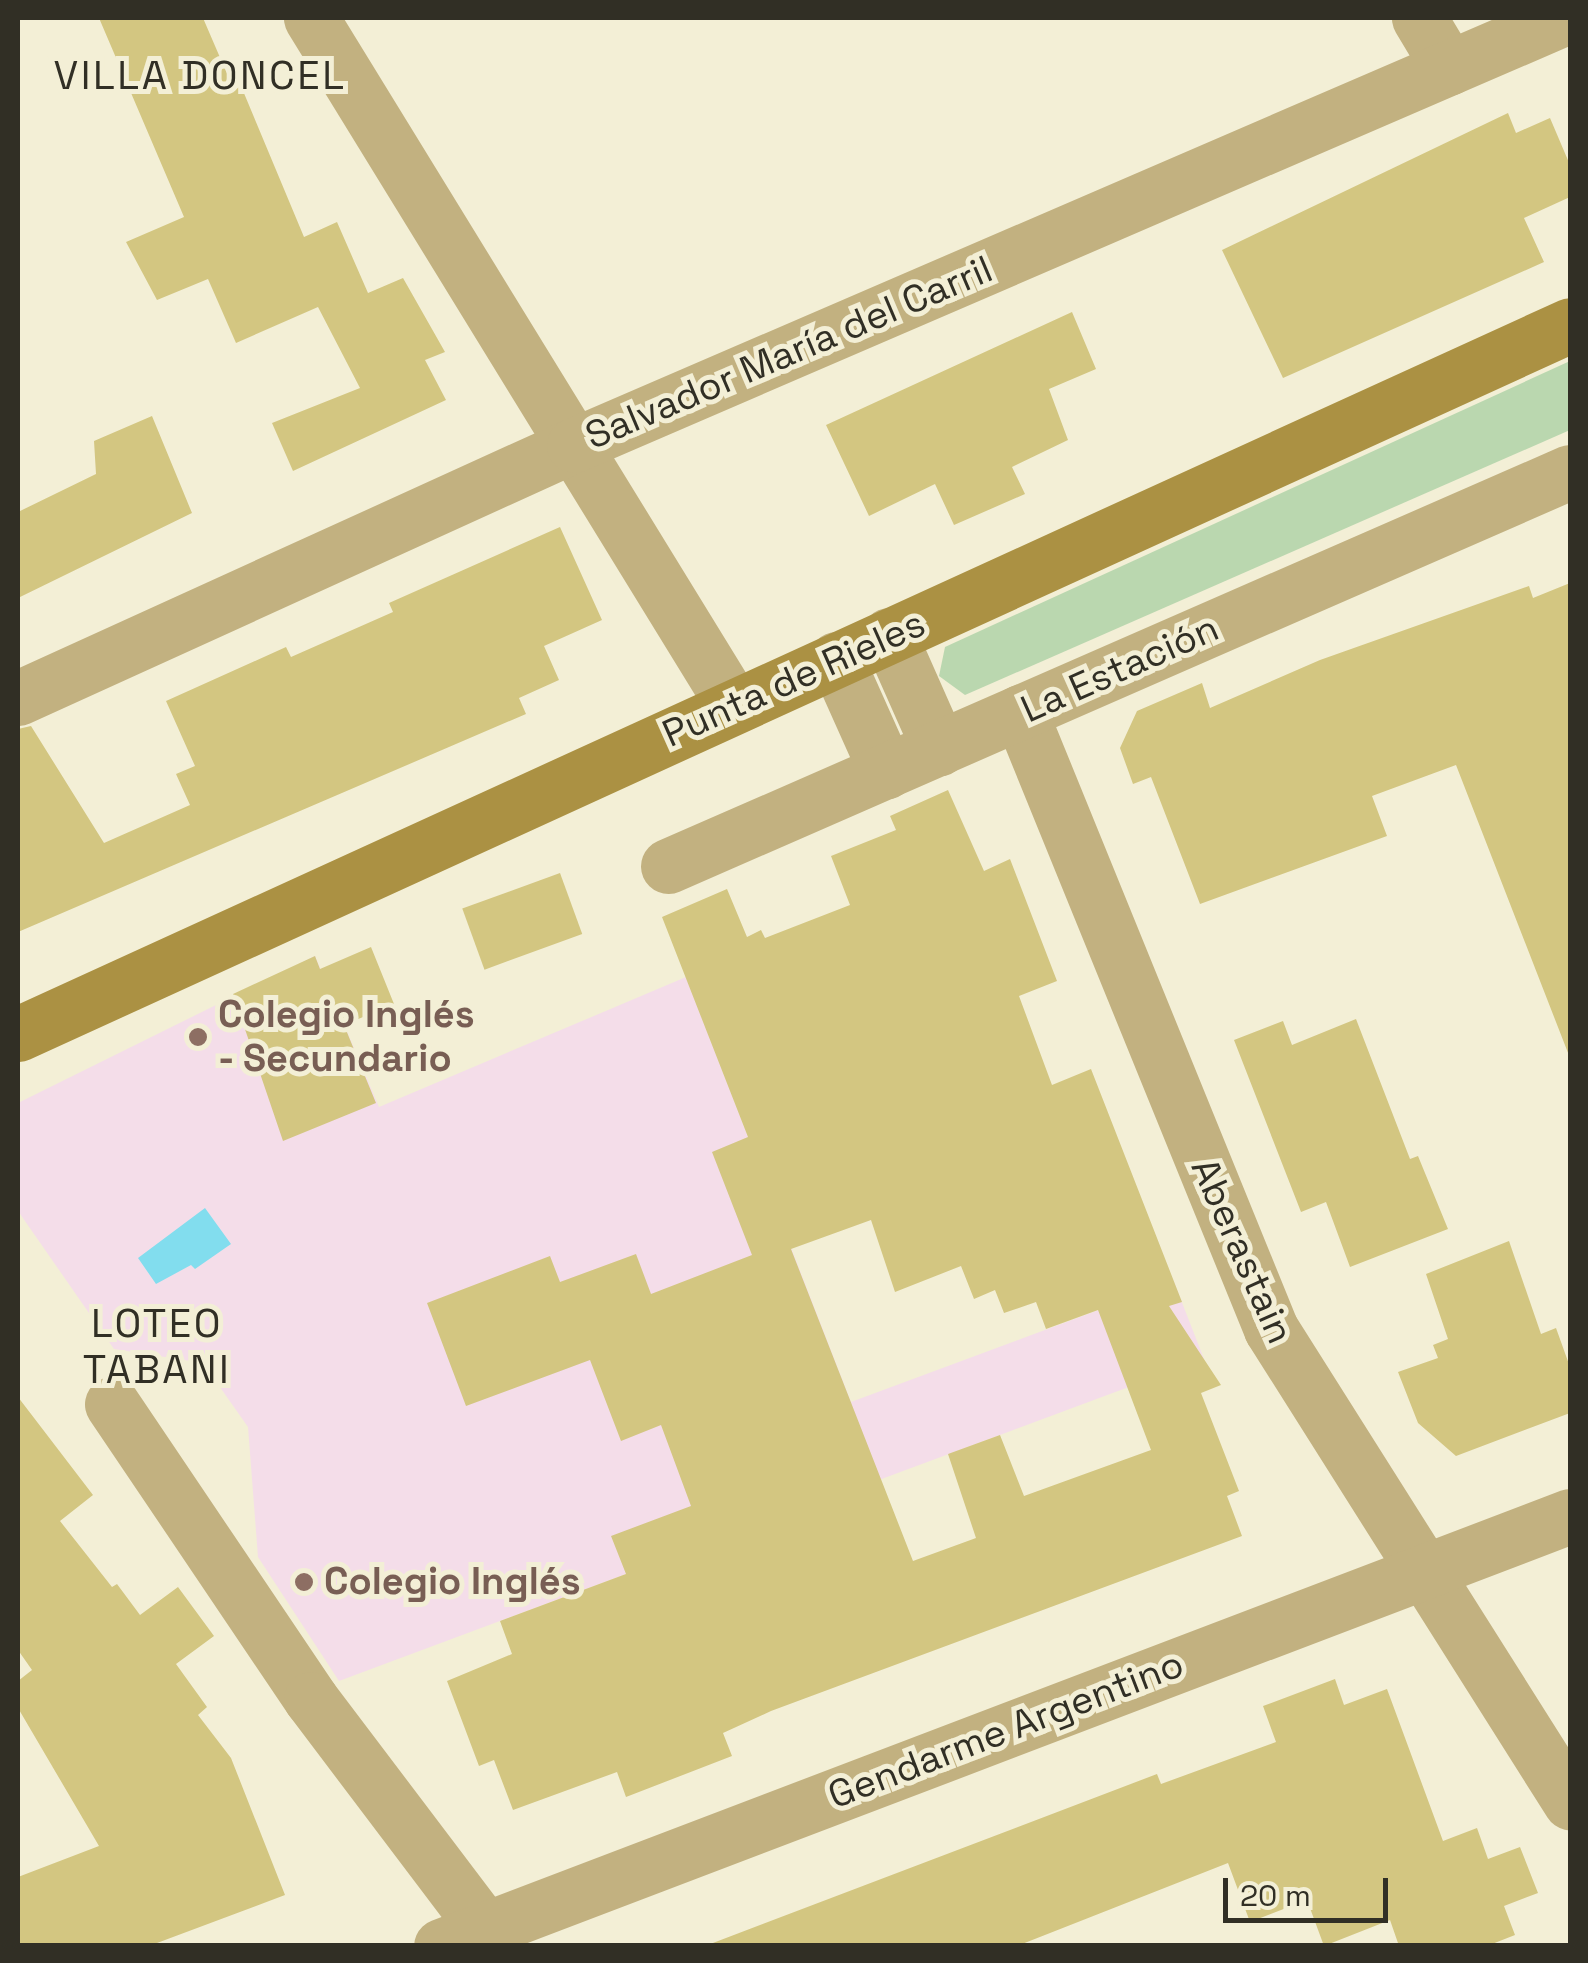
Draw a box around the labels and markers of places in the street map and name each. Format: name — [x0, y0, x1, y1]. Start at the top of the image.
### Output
place label: Colegio Inglés - Secundario — [218, 992, 475, 1082]
marker: Colegio Inglés - Secundario — [187, 1026, 209, 1048]
place label: Colegio Inglés — [324, 1559, 581, 1605]
marker: Colegio Inglés — [293, 1571, 315, 1593]

